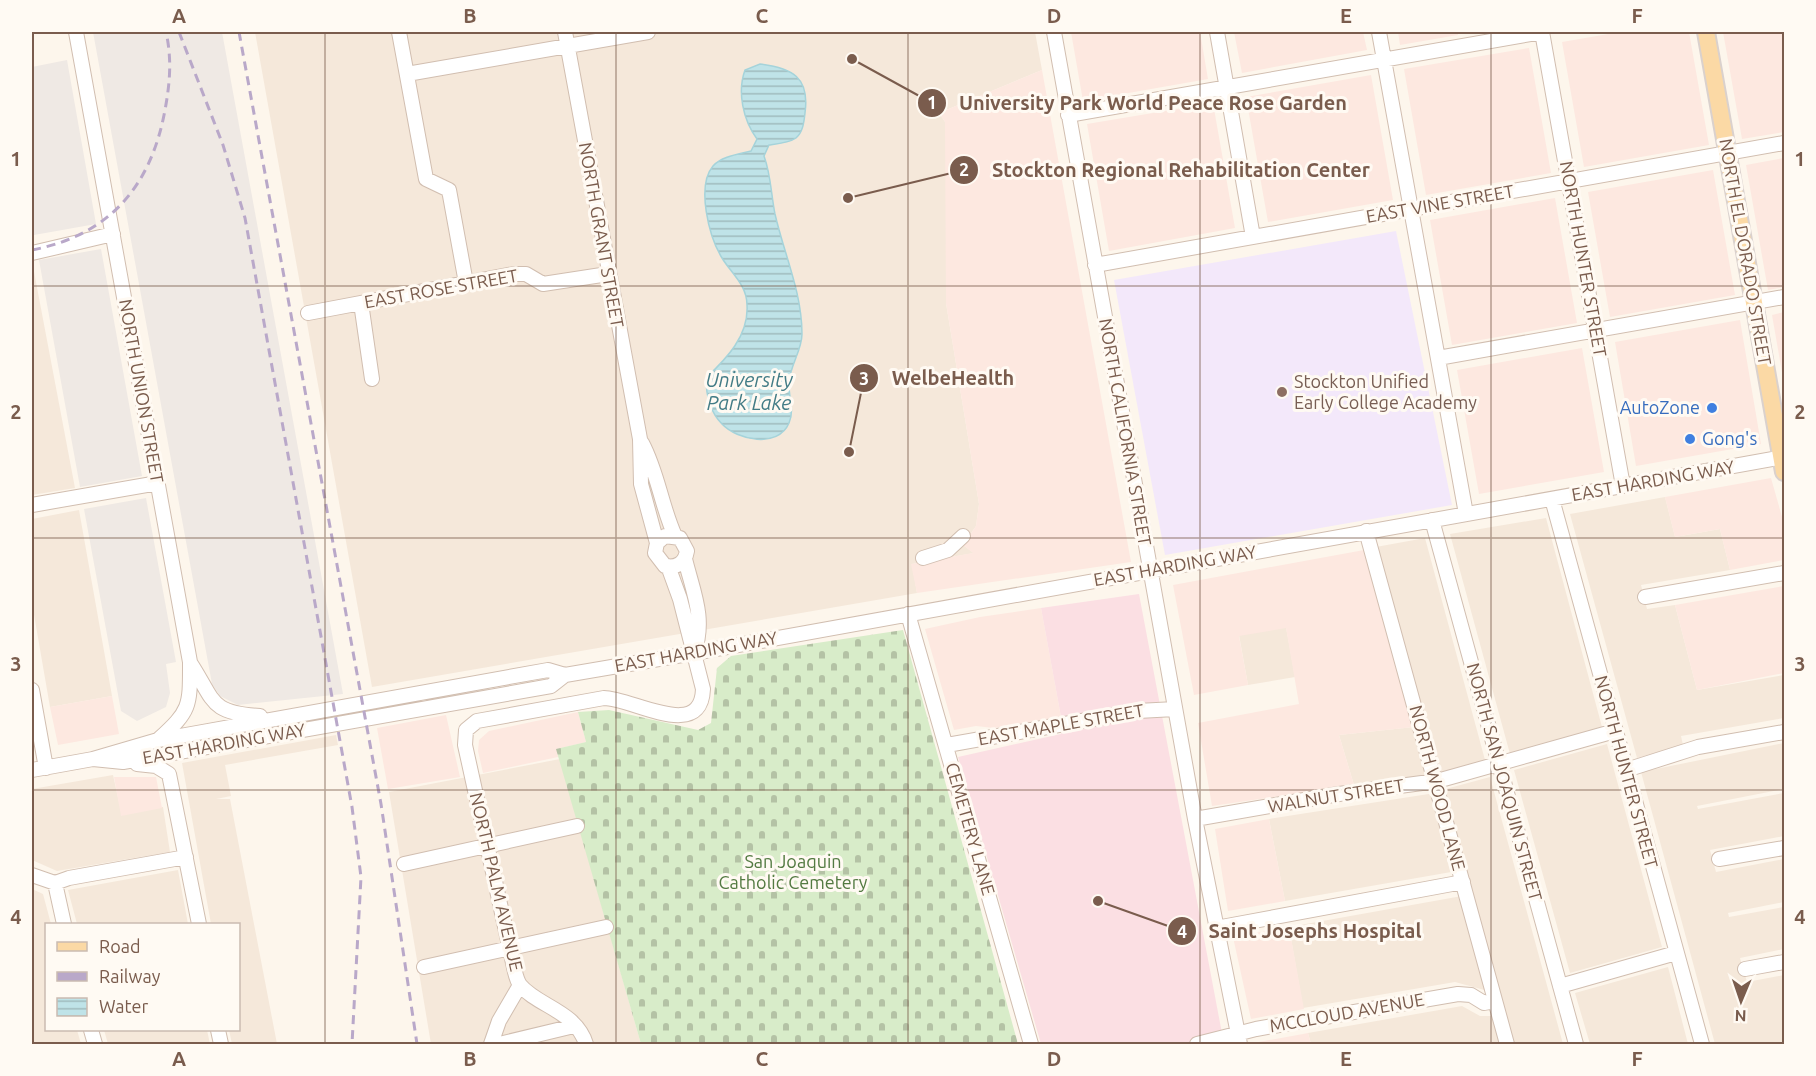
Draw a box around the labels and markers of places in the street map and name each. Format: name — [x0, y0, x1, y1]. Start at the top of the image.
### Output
callout: University Park World Peace Rose Garden — [917, 84, 1359, 122]
callout: Stockton Regional Rehabilitation Center — [949, 151, 1382, 189]
callout: WelbeHealth — [849, 359, 1026, 397]
place label: Stockton Unified Early College Academy — [1294, 371, 1477, 412]
marker: Stockton Unified Early College Academy — [1275, 385, 1289, 399]
place label: AutoZone — [1620, 397, 1700, 417]
marker: AutoZone — [1705, 401, 1719, 415]
place label: Gong's — [1702, 428, 1757, 448]
marker: Gong's — [1683, 432, 1697, 446]
callout: Saint Josephs Hospital — [1167, 912, 1434, 950]

